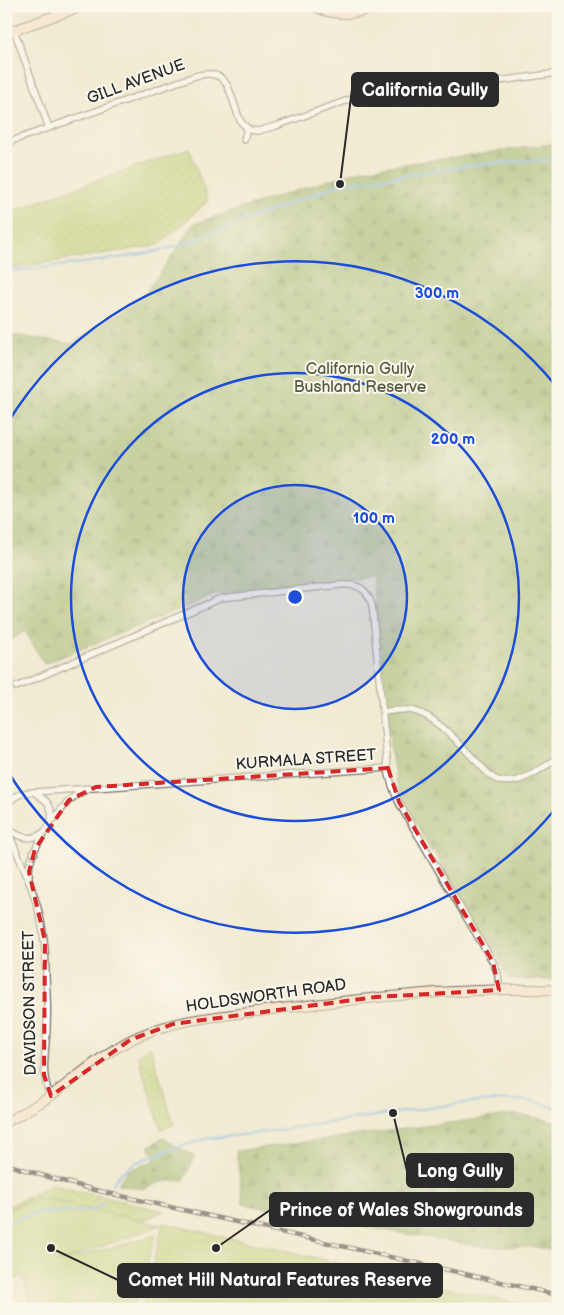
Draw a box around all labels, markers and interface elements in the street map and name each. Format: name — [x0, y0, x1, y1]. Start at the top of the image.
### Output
street label: GILL AVENUE — [84, 55, 188, 109]
callout: California Gully — [352, 73, 498, 106]
text: California Gully — [362, 80, 489, 101]
text: 300 m — [415, 284, 459, 303]
park label: California Gully Bushland Reserve — [294, 360, 427, 397]
text: 200 m — [431, 430, 475, 449]
text: 100 m — [353, 509, 395, 528]
centre of rings — [286, 588, 304, 606]
street label: KURMALA STREET — [235, 746, 377, 774]
one-way arrow — [29, 850, 39, 859]
street label: DAVIDSON STREET — [19, 930, 41, 1076]
street label: HOLDSWORTH ROAD — [184, 975, 348, 1017]
callout: Long Gully — [407, 1154, 513, 1187]
text: Long Gully — [417, 1161, 504, 1182]
callout: Prince of Wales Showgrounds — [270, 1193, 533, 1226]
text: Prince of Wales Showgrounds — [279, 1200, 523, 1221]
callout: Comet Hill Natural Features Reserve — [118, 1264, 442, 1297]
text: Comet Hill Natural Features Reserve — [128, 1270, 432, 1291]

